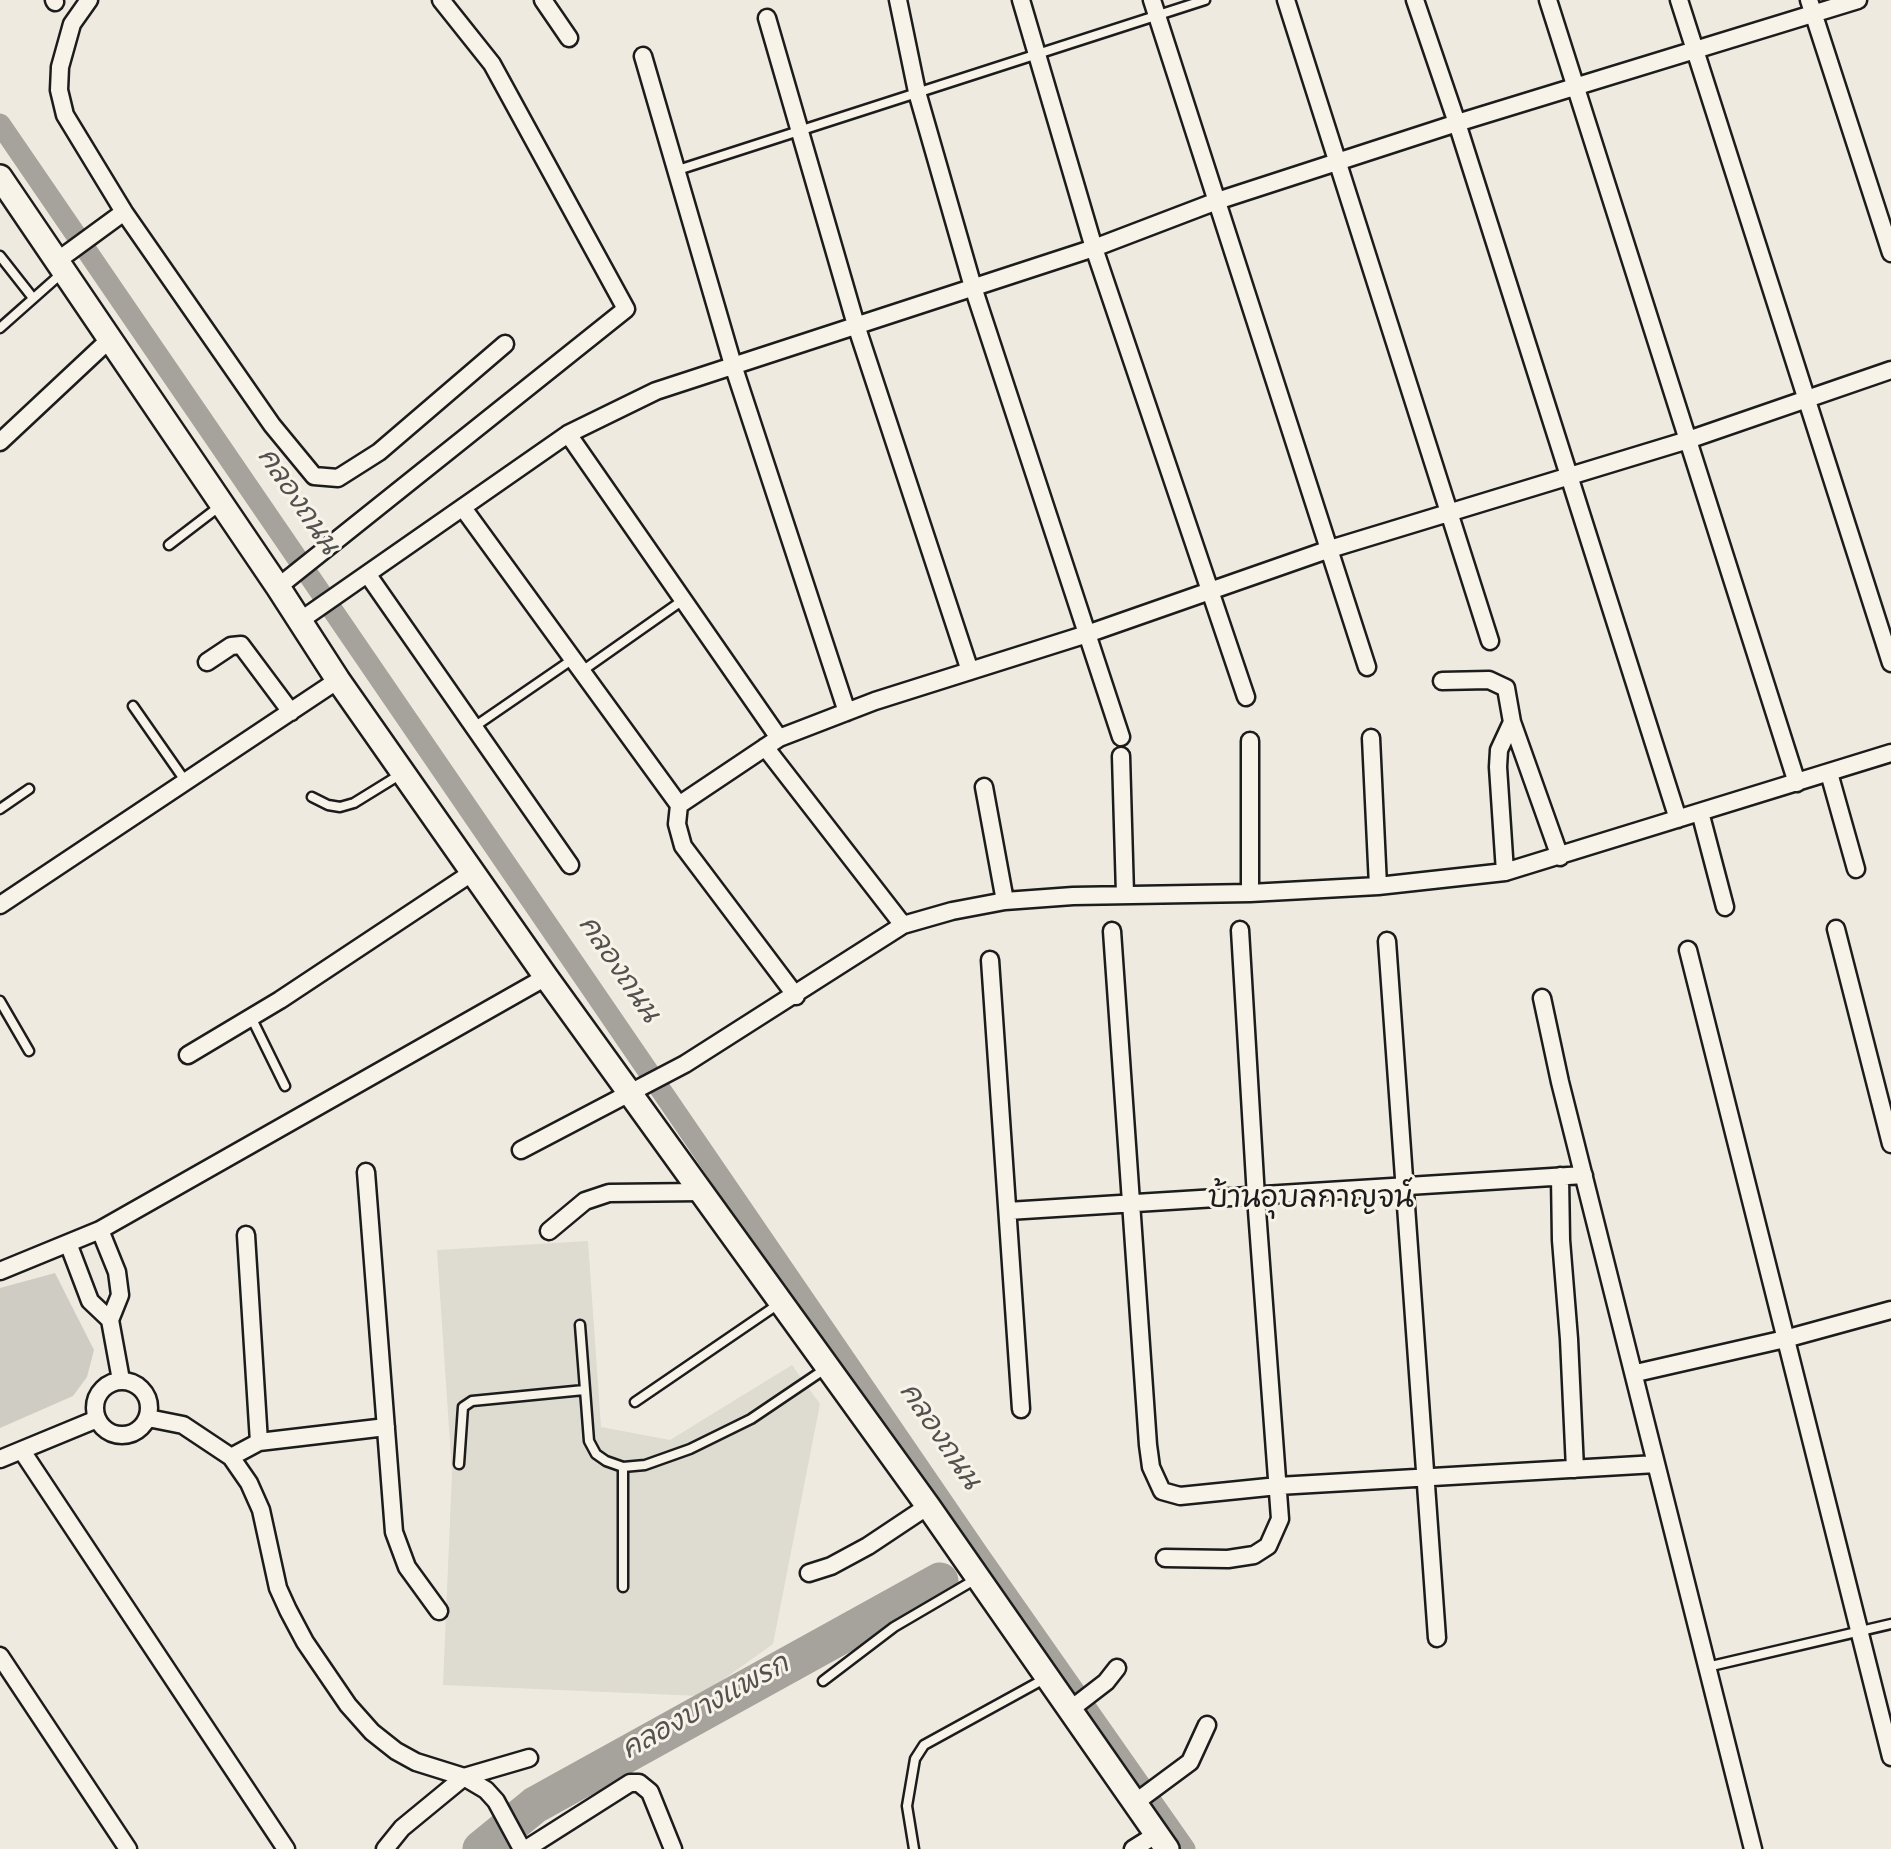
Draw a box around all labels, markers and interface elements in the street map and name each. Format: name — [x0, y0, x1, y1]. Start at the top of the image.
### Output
water label: คลองถนน — [247, 443, 343, 563]
water label: คลองถนน — [568, 911, 664, 1031]
district label: บ้านอุบลกาญจน์ — [1208, 1184, 1414, 1220]
water label: คลองถนน — [889, 1378, 985, 1498]
water label: คลองบางแพรก — [618, 1650, 796, 1770]

